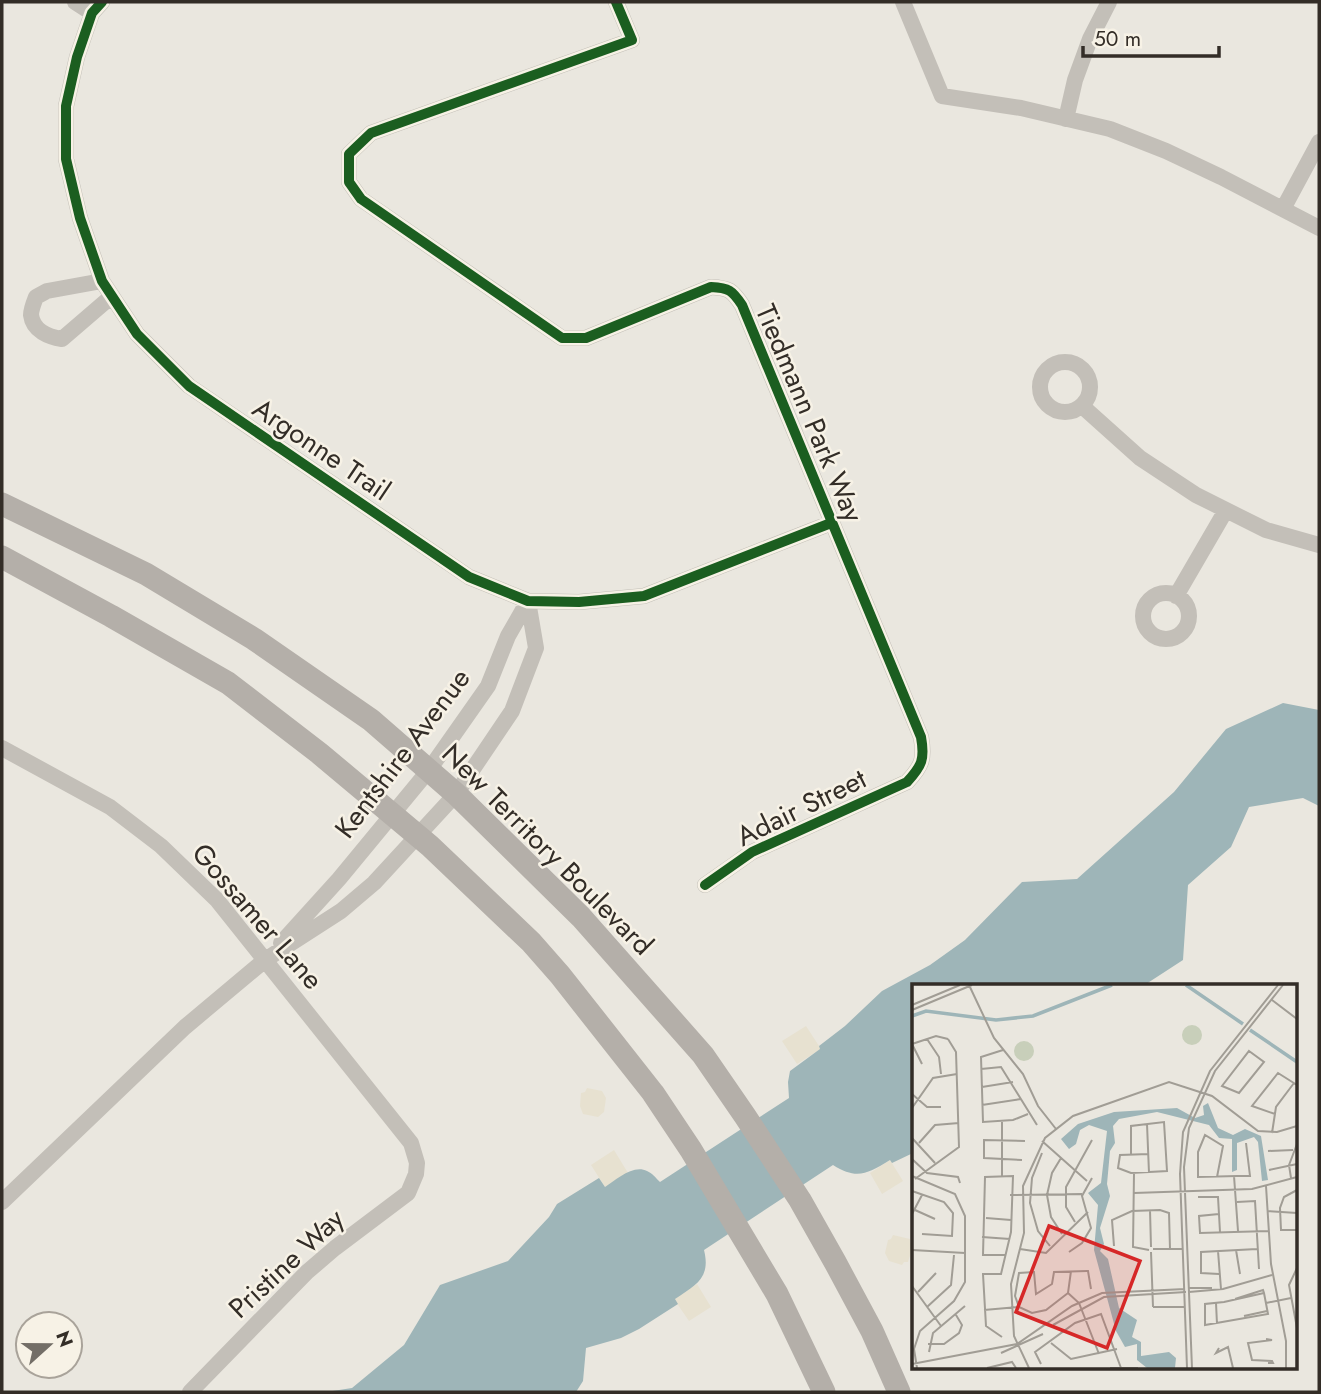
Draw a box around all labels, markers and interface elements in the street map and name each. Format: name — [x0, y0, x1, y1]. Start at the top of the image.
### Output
scale bar — [1083, 14, 1220, 58]
text: 50 m — [1094, 24, 1141, 54]
street label: Tiedmann Park Way — [745, 298, 874, 529]
street label: Argonne Trail — [244, 388, 399, 511]
street label: Kentshire Avenue — [325, 660, 480, 847]
street label: New Territory Boulevard — [432, 734, 663, 965]
street label: Adair Street — [729, 758, 873, 857]
street label: Gossamer Lane — [182, 834, 333, 999]
inset map — [912, 984, 1296, 1370]
street label: Pristine Way — [219, 1198, 354, 1328]
north arrow — [14, 1310, 84, 1380]
text: N — [49, 1327, 80, 1351]

